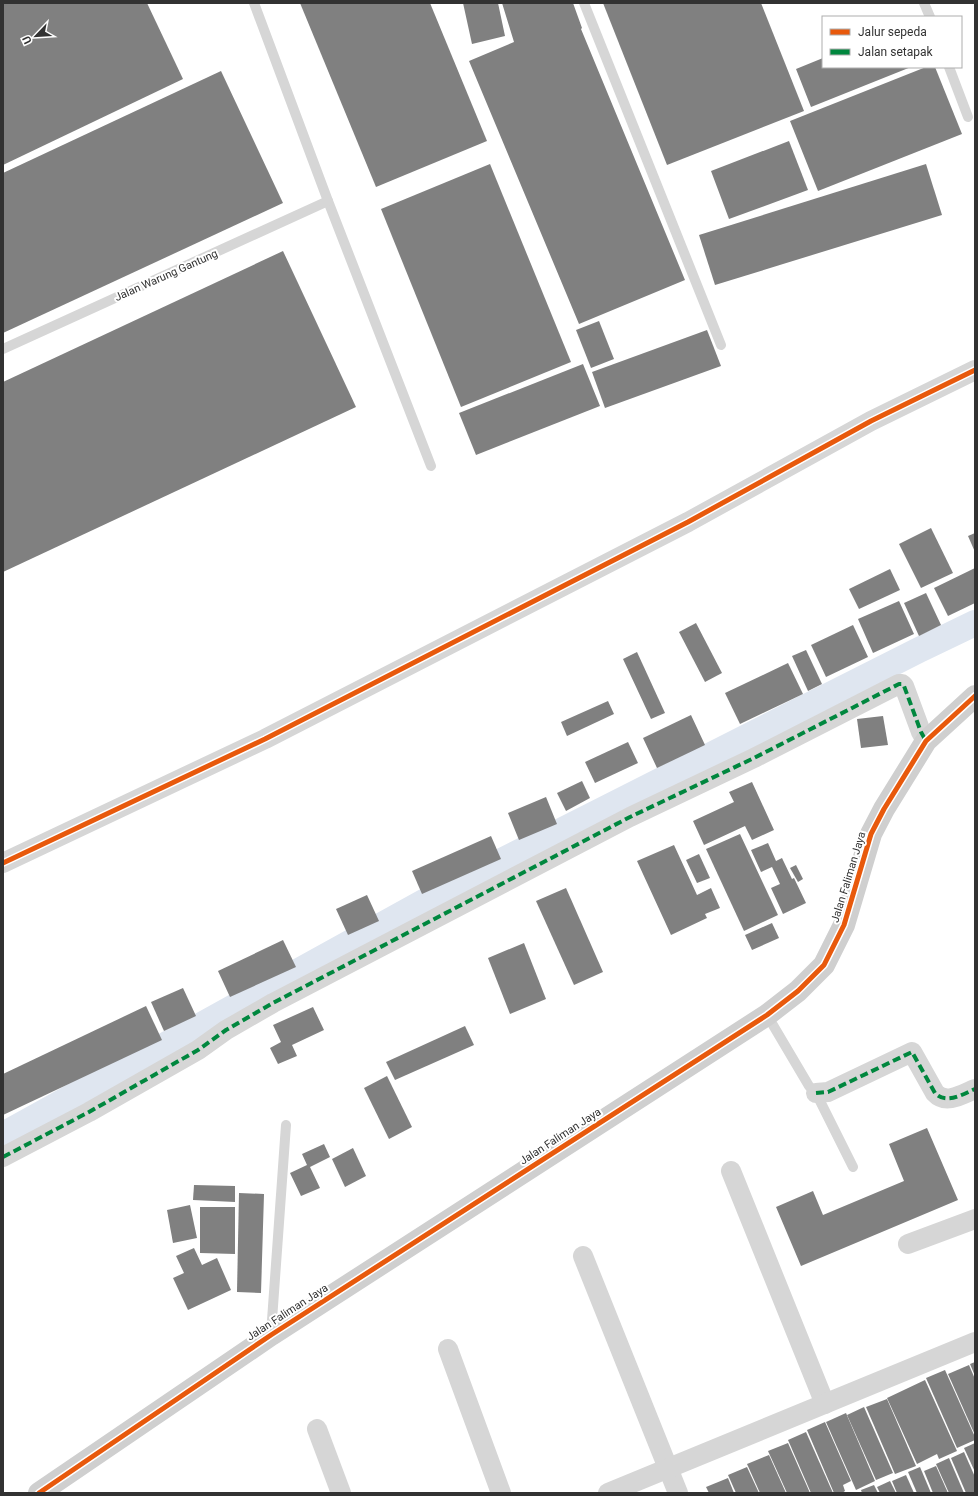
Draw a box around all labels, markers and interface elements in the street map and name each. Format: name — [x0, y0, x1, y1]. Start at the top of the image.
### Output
north arrow — [16, 16, 56, 56]
legend — [822, 16, 962, 68]
text: Jalur sepeda — [858, 25, 927, 39]
text: U — [20, 34, 35, 46]
text: Jalan setapak — [858, 45, 933, 59]
street label: Jalan Warung Gantung — [113, 247, 220, 304]
street label: Jalan Faliman Jaya — [828, 830, 868, 924]
street label: Jalan Faliman Jaya — [517, 1105, 603, 1168]
street label: Jalan Faliman Jaya — [244, 1281, 330, 1344]

